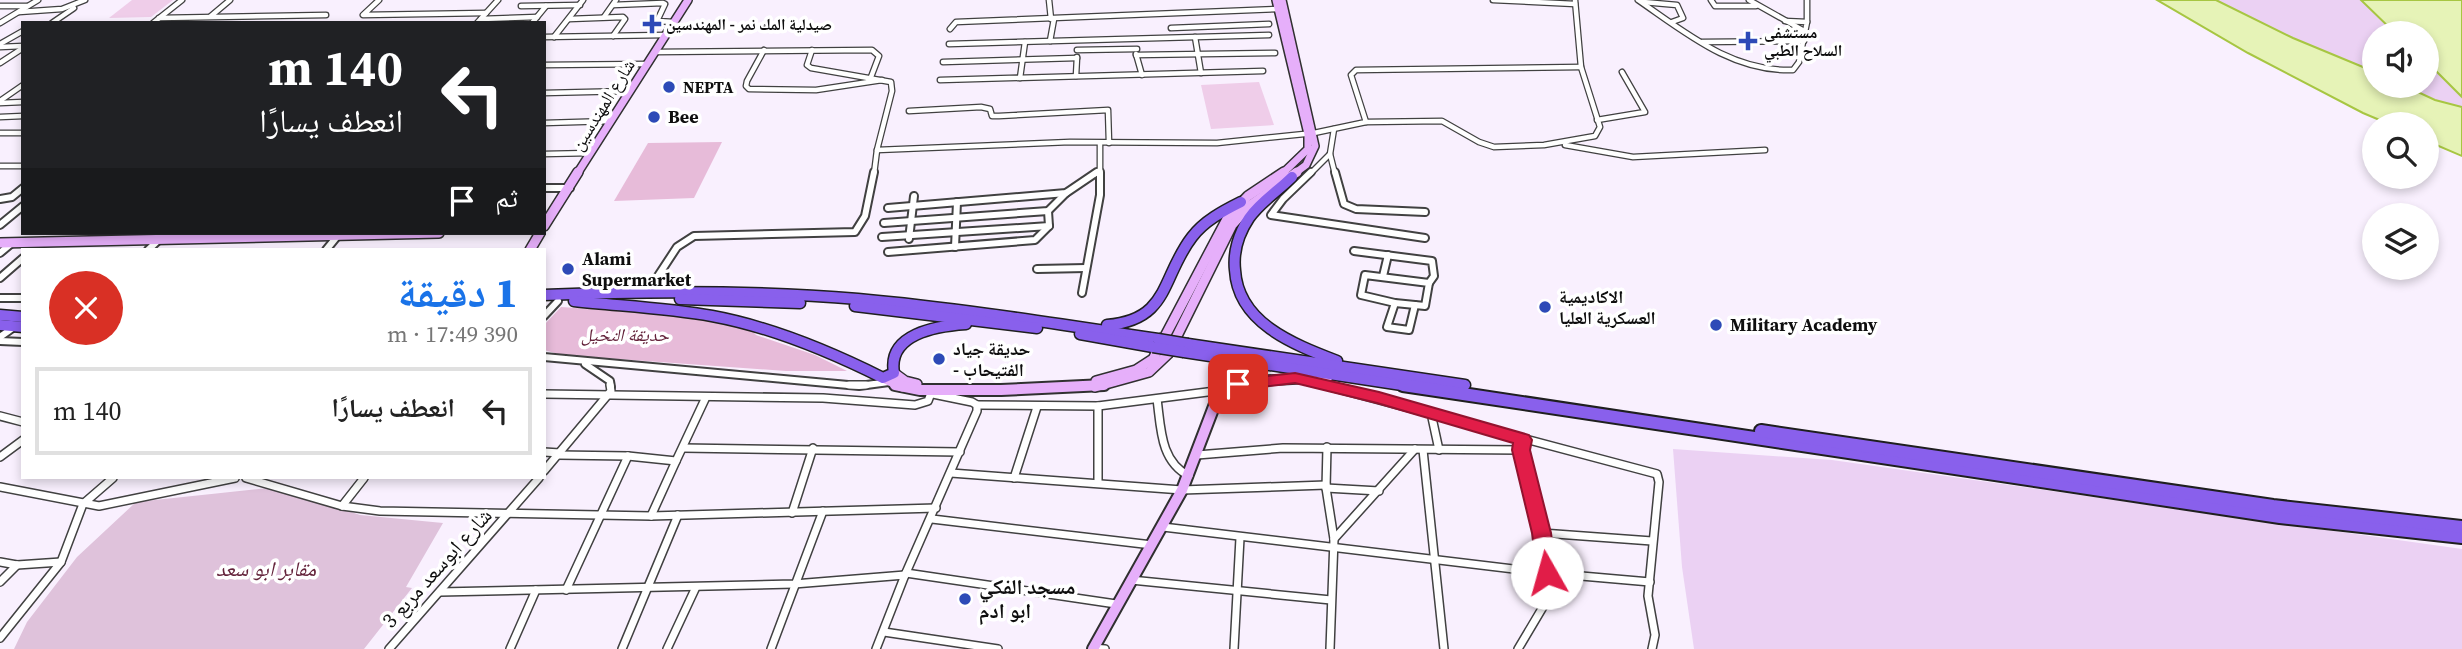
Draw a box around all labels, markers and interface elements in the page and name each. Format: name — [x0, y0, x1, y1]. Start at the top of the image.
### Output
place label: صيدلية المك نمر - المهندسين — [666, 13, 832, 35]
marker: صيدلية المك نمر - المهندسين — [644, 16, 660, 32]
place label: مستشفى السلاح الطبي — [1764, 21, 1842, 63]
map controls — [2362, 21, 2439, 280]
button: sound — [2362, 21, 2439, 98]
marker: مستشفى السلاح الطبي — [1738, 31, 1758, 51]
text: 140 m — [268, 34, 403, 101]
icon: left — [427, 49, 518, 140]
street label: شارع المهندسين — [565, 54, 641, 155]
place label: NEPTA — [683, 76, 734, 98]
marker: NEPTA — [661, 79, 677, 95]
text: انعطف يسارًا — [259, 99, 403, 143]
place label: Bee — [668, 104, 699, 129]
marker: Bee — [646, 109, 662, 125]
button: search — [2362, 112, 2439, 189]
text: ثم — [495, 180, 518, 216]
icon: arrive — [443, 182, 481, 220]
button: layers — [2362, 203, 2439, 280]
place label: Alami Supermarket — [582, 246, 692, 292]
marker: Alami Supermarket — [560, 261, 576, 277]
text: 1 دقيقة — [398, 263, 518, 321]
button: close — [49, 271, 123, 345]
place label: الاكاديمية العسكرية العليا — [1559, 284, 1656, 330]
marker: الاكاديمية العسكرية العليا — [1537, 299, 1553, 315]
place label: Military Academy — [1730, 312, 1878, 337]
marker: Military Academy — [1708, 317, 1724, 333]
text: 390 m · 17:49 — [387, 318, 518, 350]
park label: حديقة النخيل — [581, 322, 670, 347]
place label: حديقة جياد - الفتيحاب — [953, 336, 1031, 382]
marker: حديقة جياد - الفتيحاب — [931, 351, 947, 367]
pin — [1208, 354, 1268, 414]
icon: arrive — [1219, 365, 1257, 403]
text: انعطف يسارًا — [332, 390, 455, 426]
icon: left — [476, 392, 514, 430]
text: 140 m — [53, 393, 122, 429]
street label: شارع ابوسعد مربع 3 — [375, 501, 498, 634]
position arrow — [1510, 536, 1584, 610]
park label: مقابر ابو سعد — [216, 554, 317, 583]
place label: مسجد الفكي ابو ادم — [979, 572, 1076, 625]
marker: مسجد الفكي ابو ادم — [957, 591, 973, 607]

